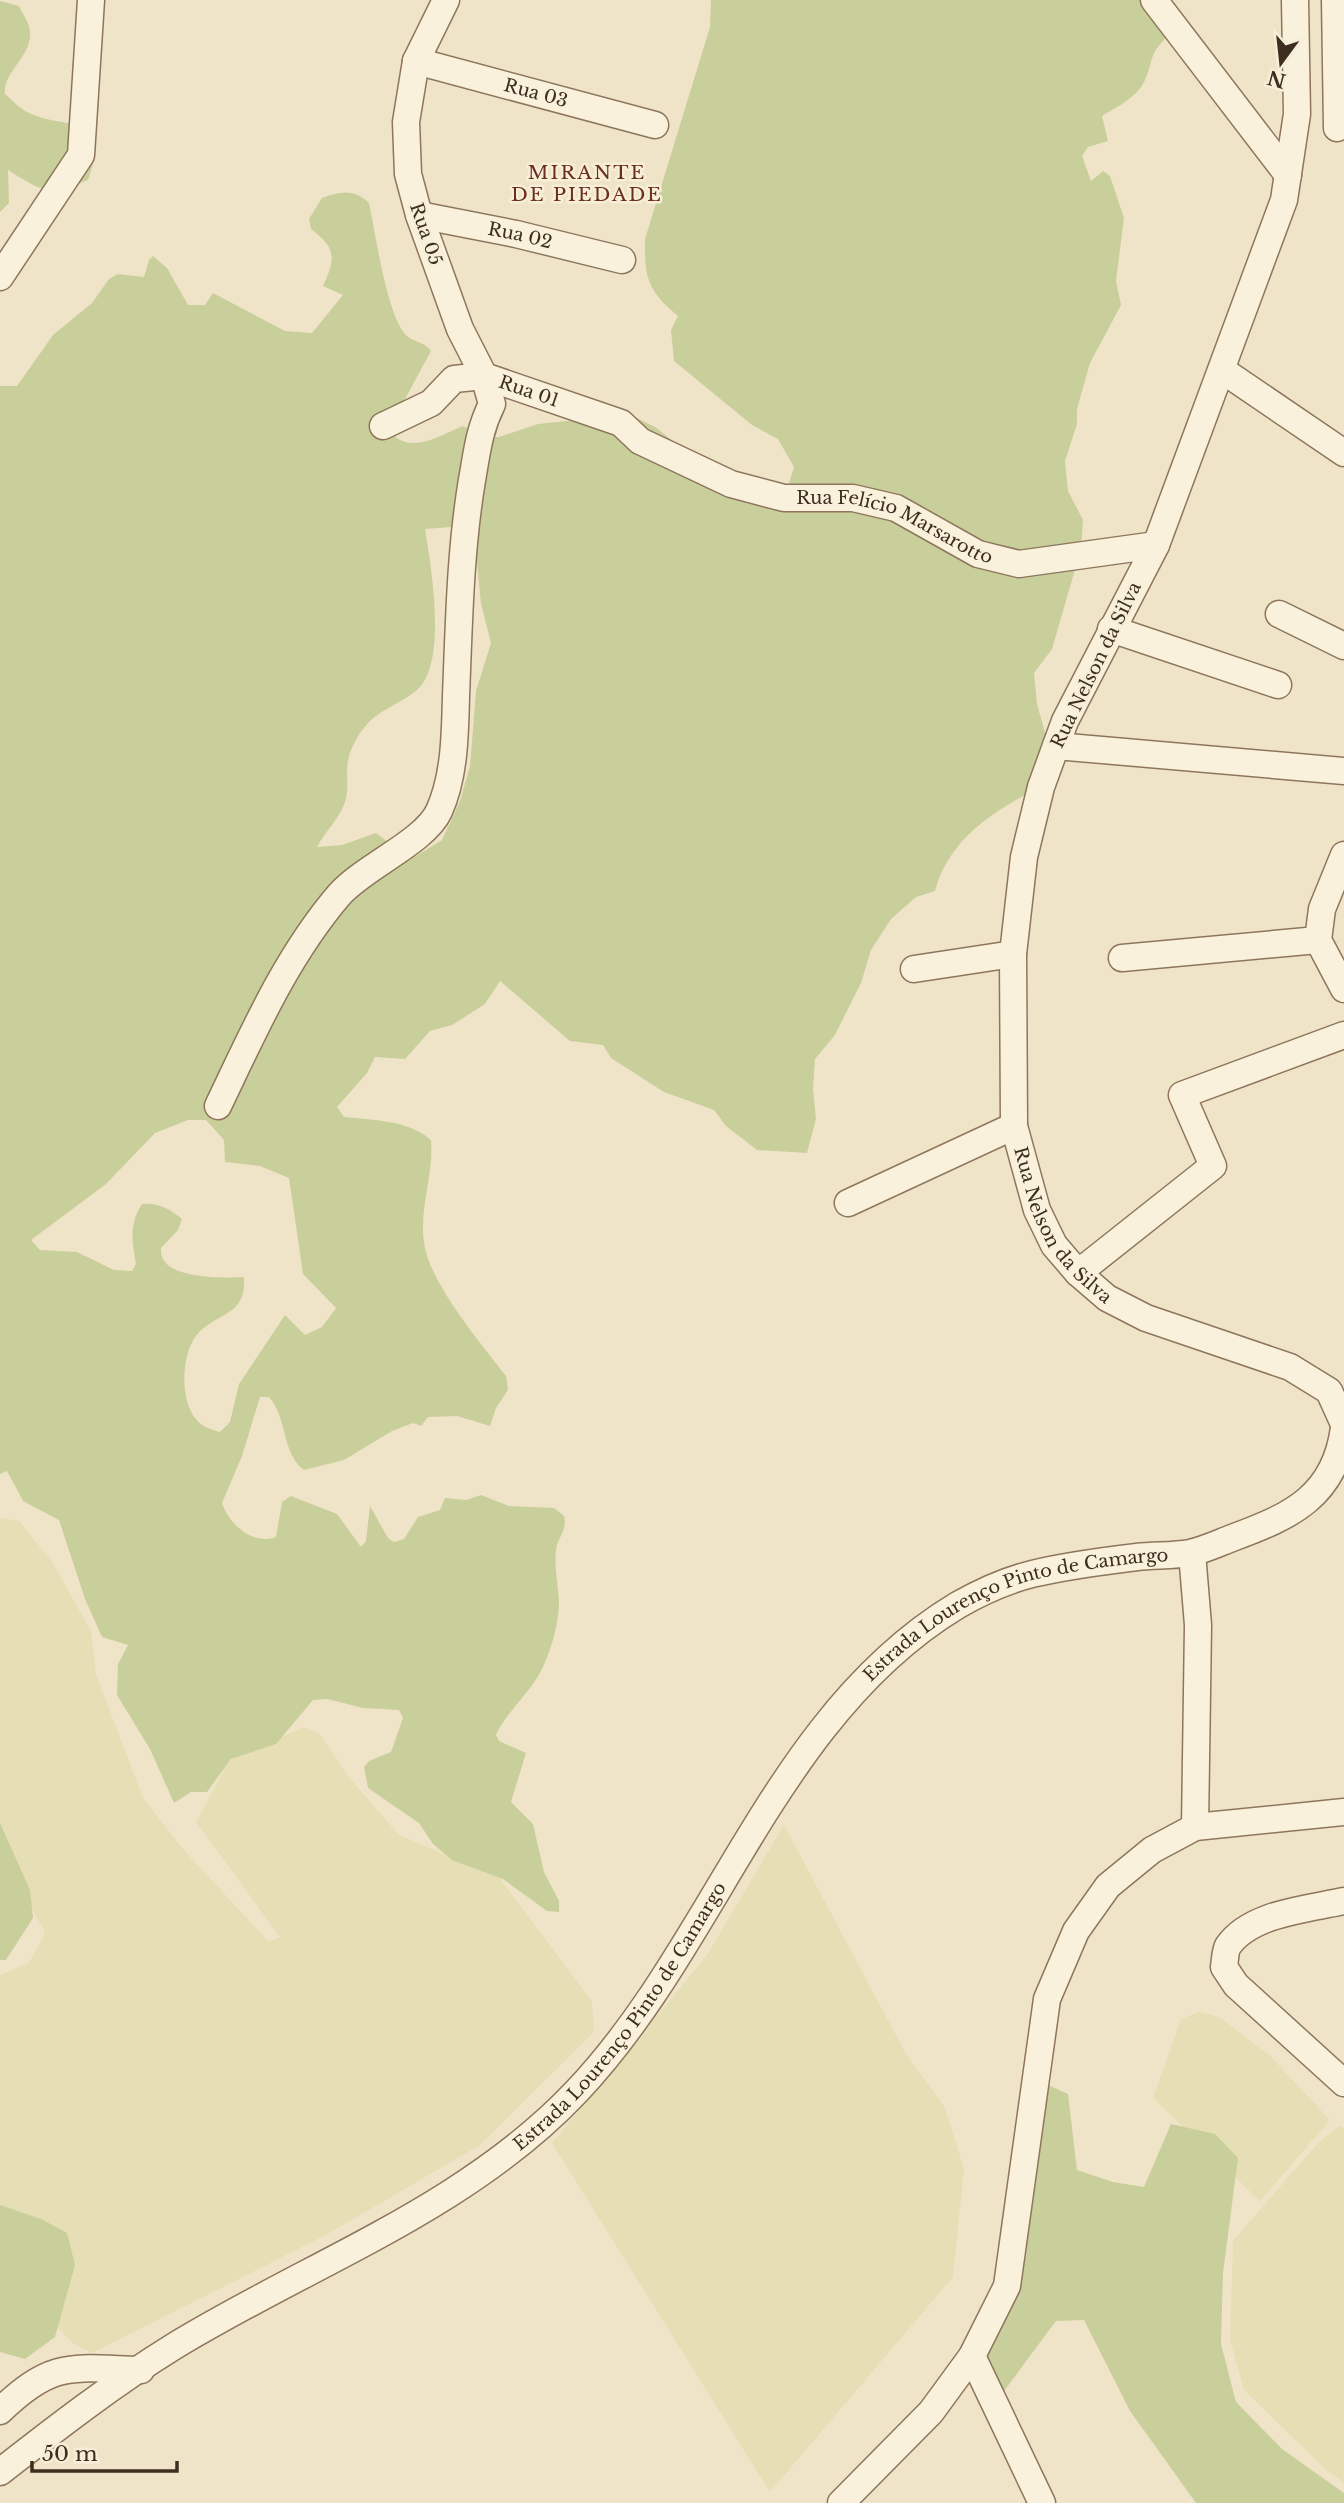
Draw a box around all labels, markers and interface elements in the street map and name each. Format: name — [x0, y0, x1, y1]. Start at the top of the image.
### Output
north arrow — [1246, 28, 1316, 98]
text: N — [1265, 65, 1288, 92]
street label: Rua 03 — [501, 74, 570, 112]
district label: MIRANTE DE PIEDADE — [511, 161, 663, 206]
street label: Rua 05 — [405, 200, 447, 268]
street label: Rua 02 — [486, 218, 554, 253]
street label: Rua 01 — [496, 371, 562, 412]
street label: Rua Felício Marsarotto — [796, 486, 995, 568]
street label: Rua Nelson da Silva — [1046, 578, 1146, 752]
street label: Rua Nelson da Silva — [1009, 1144, 1116, 1308]
street label: Estrada Lourenço Pinto de Camargo — [859, 1544, 1169, 1686]
street label: Estrada Lourenço Pinto de Camargo — [509, 1878, 731, 2155]
scale bar — [32, 2430, 177, 2474]
text: 50 m — [42, 2441, 98, 2467]

